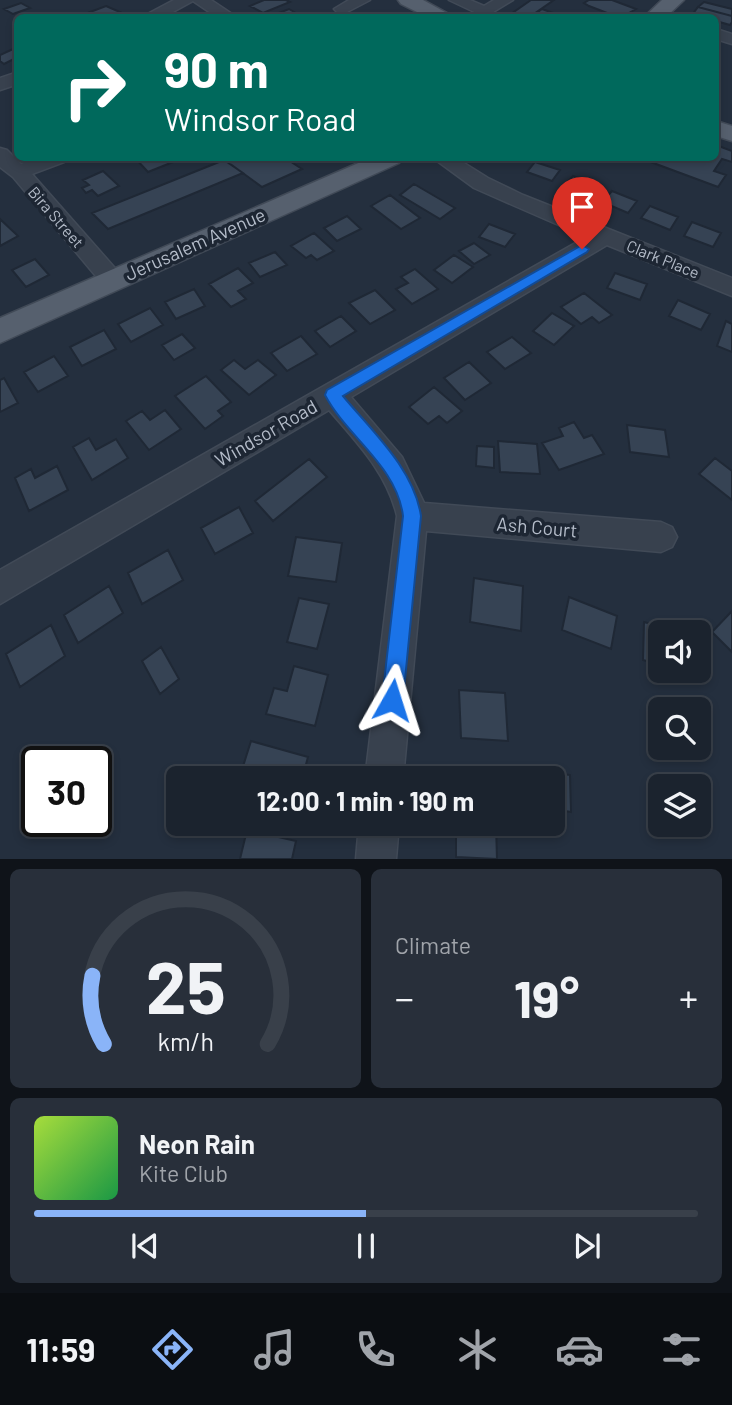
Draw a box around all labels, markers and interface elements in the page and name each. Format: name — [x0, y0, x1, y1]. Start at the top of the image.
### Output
text: 90 m — [164, 39, 269, 98]
icon: right — [49, 42, 140, 133]
text: Windsor Road — [164, 99, 356, 137]
pin — [552, 177, 612, 249]
street label: Bira Street — [25, 182, 88, 251]
icon: arrive — [563, 188, 601, 226]
street label: Jerusalem Avenue — [121, 202, 269, 285]
street label: Clark Place — [624, 235, 702, 282]
street label: Windsor Road — [211, 394, 321, 471]
street label: Ash Court — [496, 512, 578, 541]
map controls — [648, 620, 711, 837]
button: sound — [648, 620, 711, 683]
position arrow — [355, 663, 429, 737]
button: search — [648, 697, 711, 760]
speed limit sign: 30 — [21, 746, 112, 837]
button: layers — [648, 774, 711, 837]
text: 12:00 · 1 min · 190 m — [257, 785, 474, 816]
text: Climate — [395, 931, 471, 959]
text: 25 — [145, 942, 226, 1030]
text: 19° — [514, 966, 579, 1028]
text: − — [395, 974, 414, 1020]
text: + — [679, 974, 698, 1020]
text: km/h — [157, 1026, 214, 1056]
text: Neon Rain — [139, 1128, 255, 1159]
text: Kite Club — [139, 1159, 228, 1187]
icon: previous — [126, 1227, 164, 1265]
icon: pause — [347, 1227, 385, 1265]
icon: next — [568, 1227, 606, 1265]
icon: directions — [148, 1325, 197, 1374]
icon: music — [250, 1325, 299, 1374]
icon: phone — [351, 1325, 400, 1374]
icon: climate — [453, 1325, 502, 1374]
icon: car — [555, 1325, 604, 1374]
icon: filters — [657, 1325, 706, 1374]
text: 11:59 — [26, 1330, 95, 1368]

